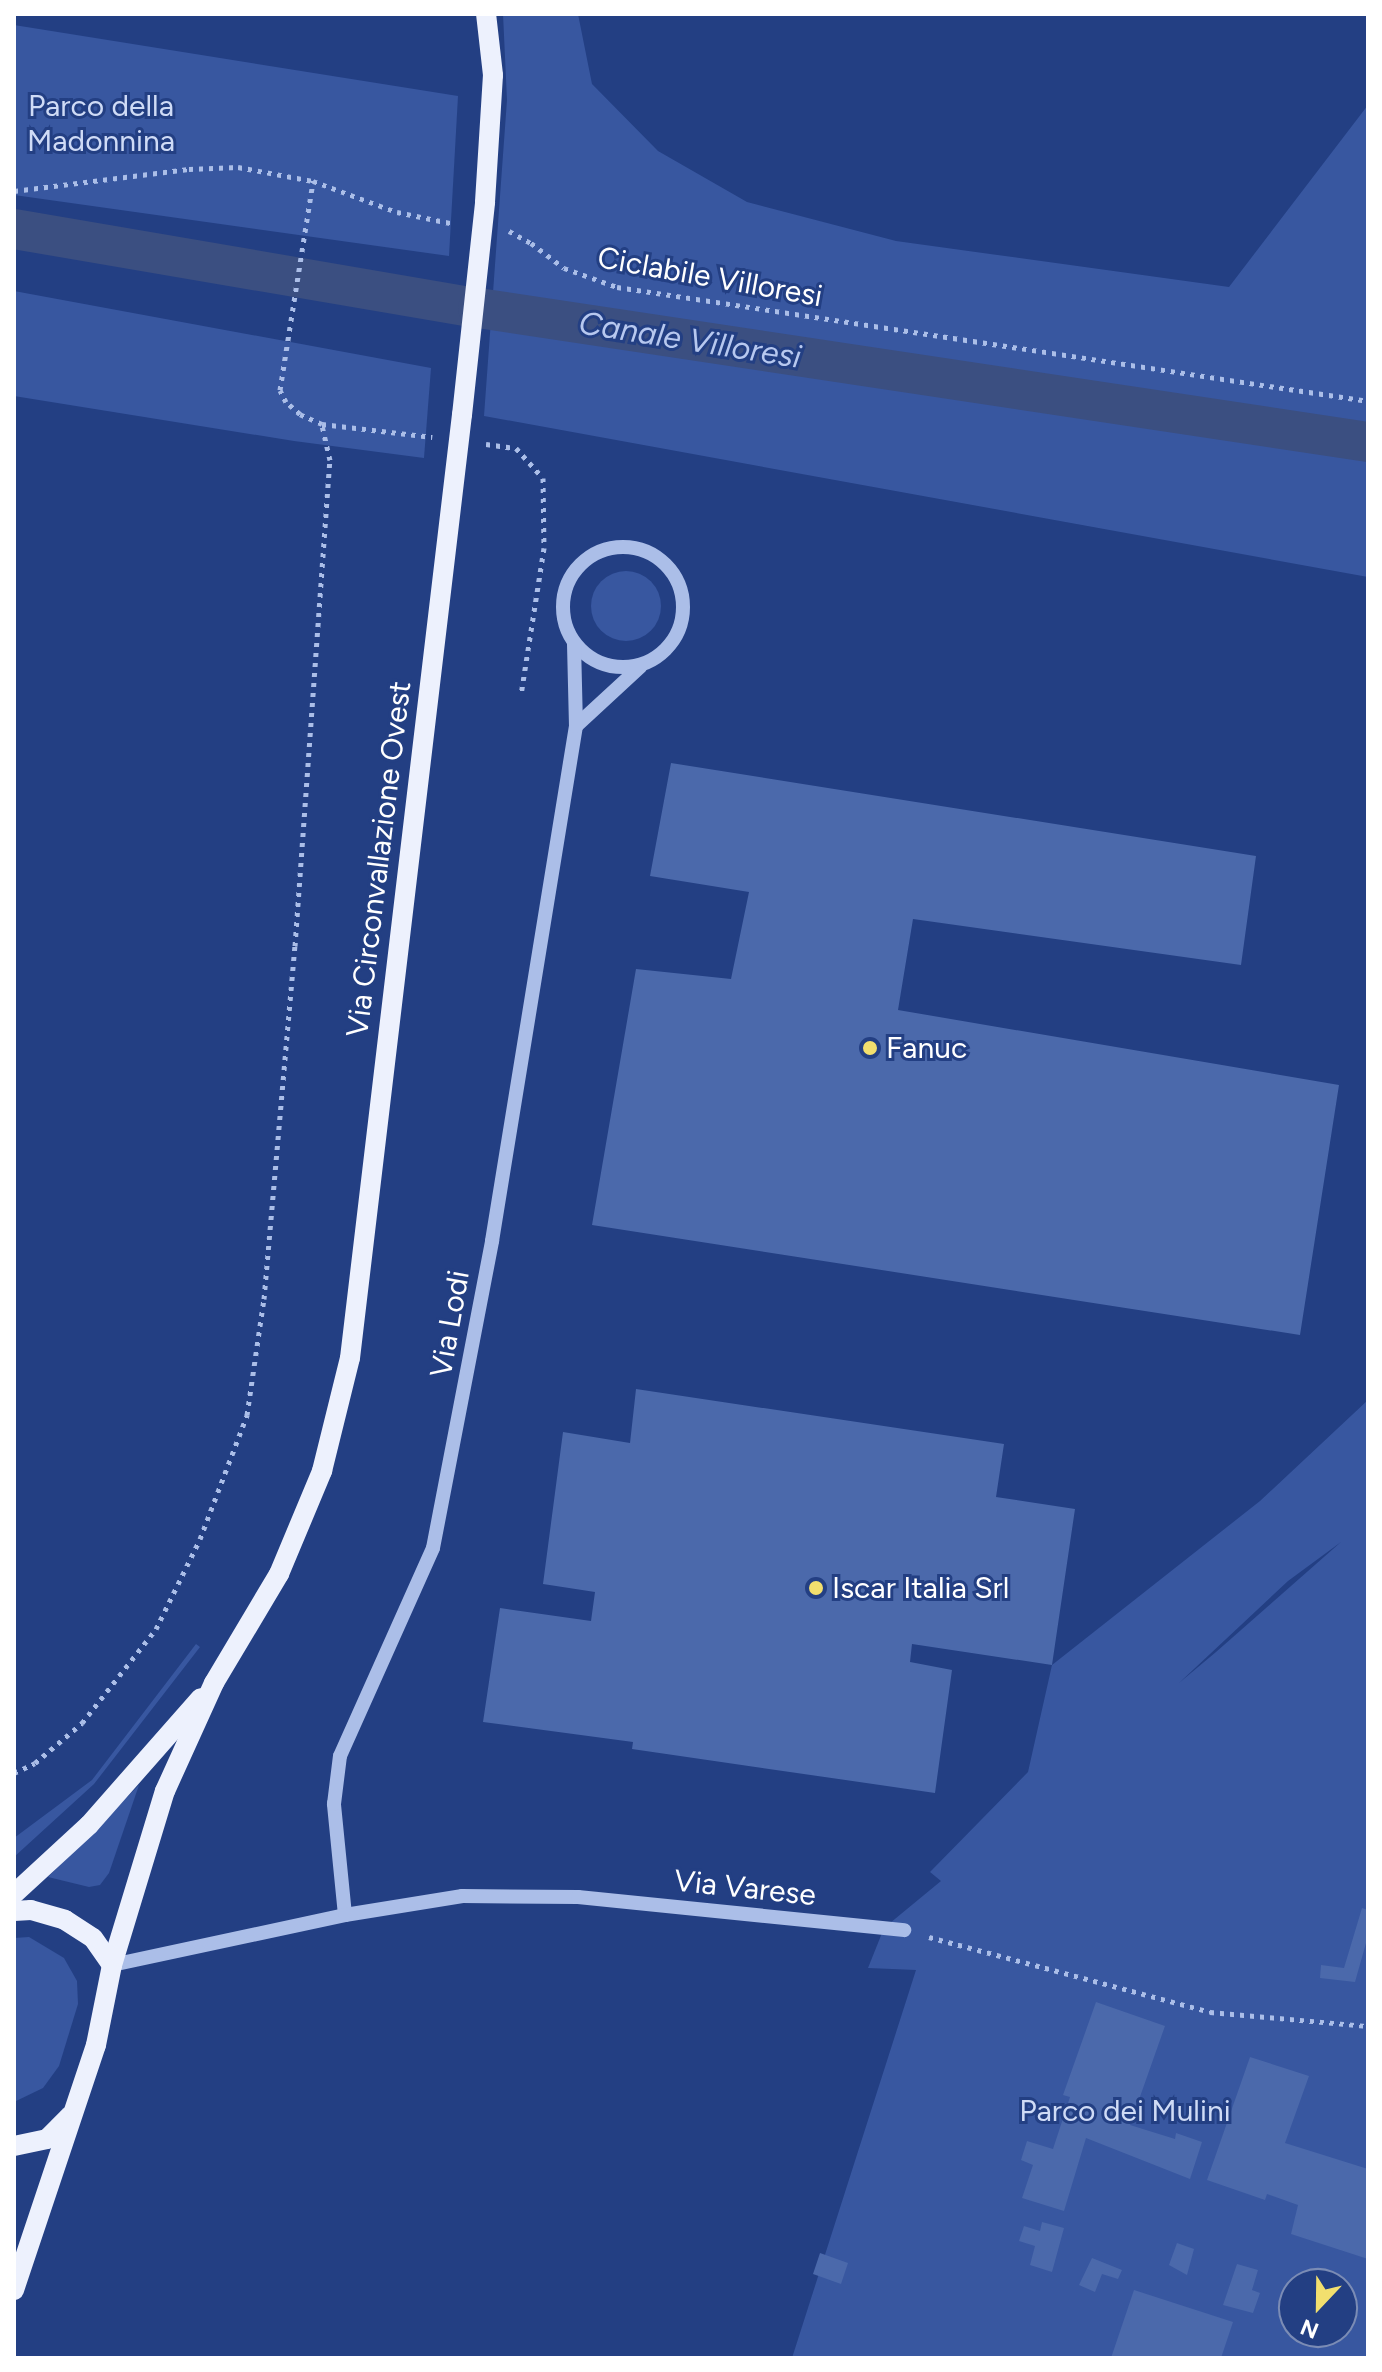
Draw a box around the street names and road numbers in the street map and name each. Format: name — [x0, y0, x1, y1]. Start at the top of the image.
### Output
street label: Ciclabile Villoresi — [595, 240, 825, 314]
street label: Via Circonvallazione Ovest — [339, 679, 419, 1039]
street label: Via Lodi — [423, 1268, 477, 1380]
street label: Via Varese — [672, 1863, 818, 1913]

